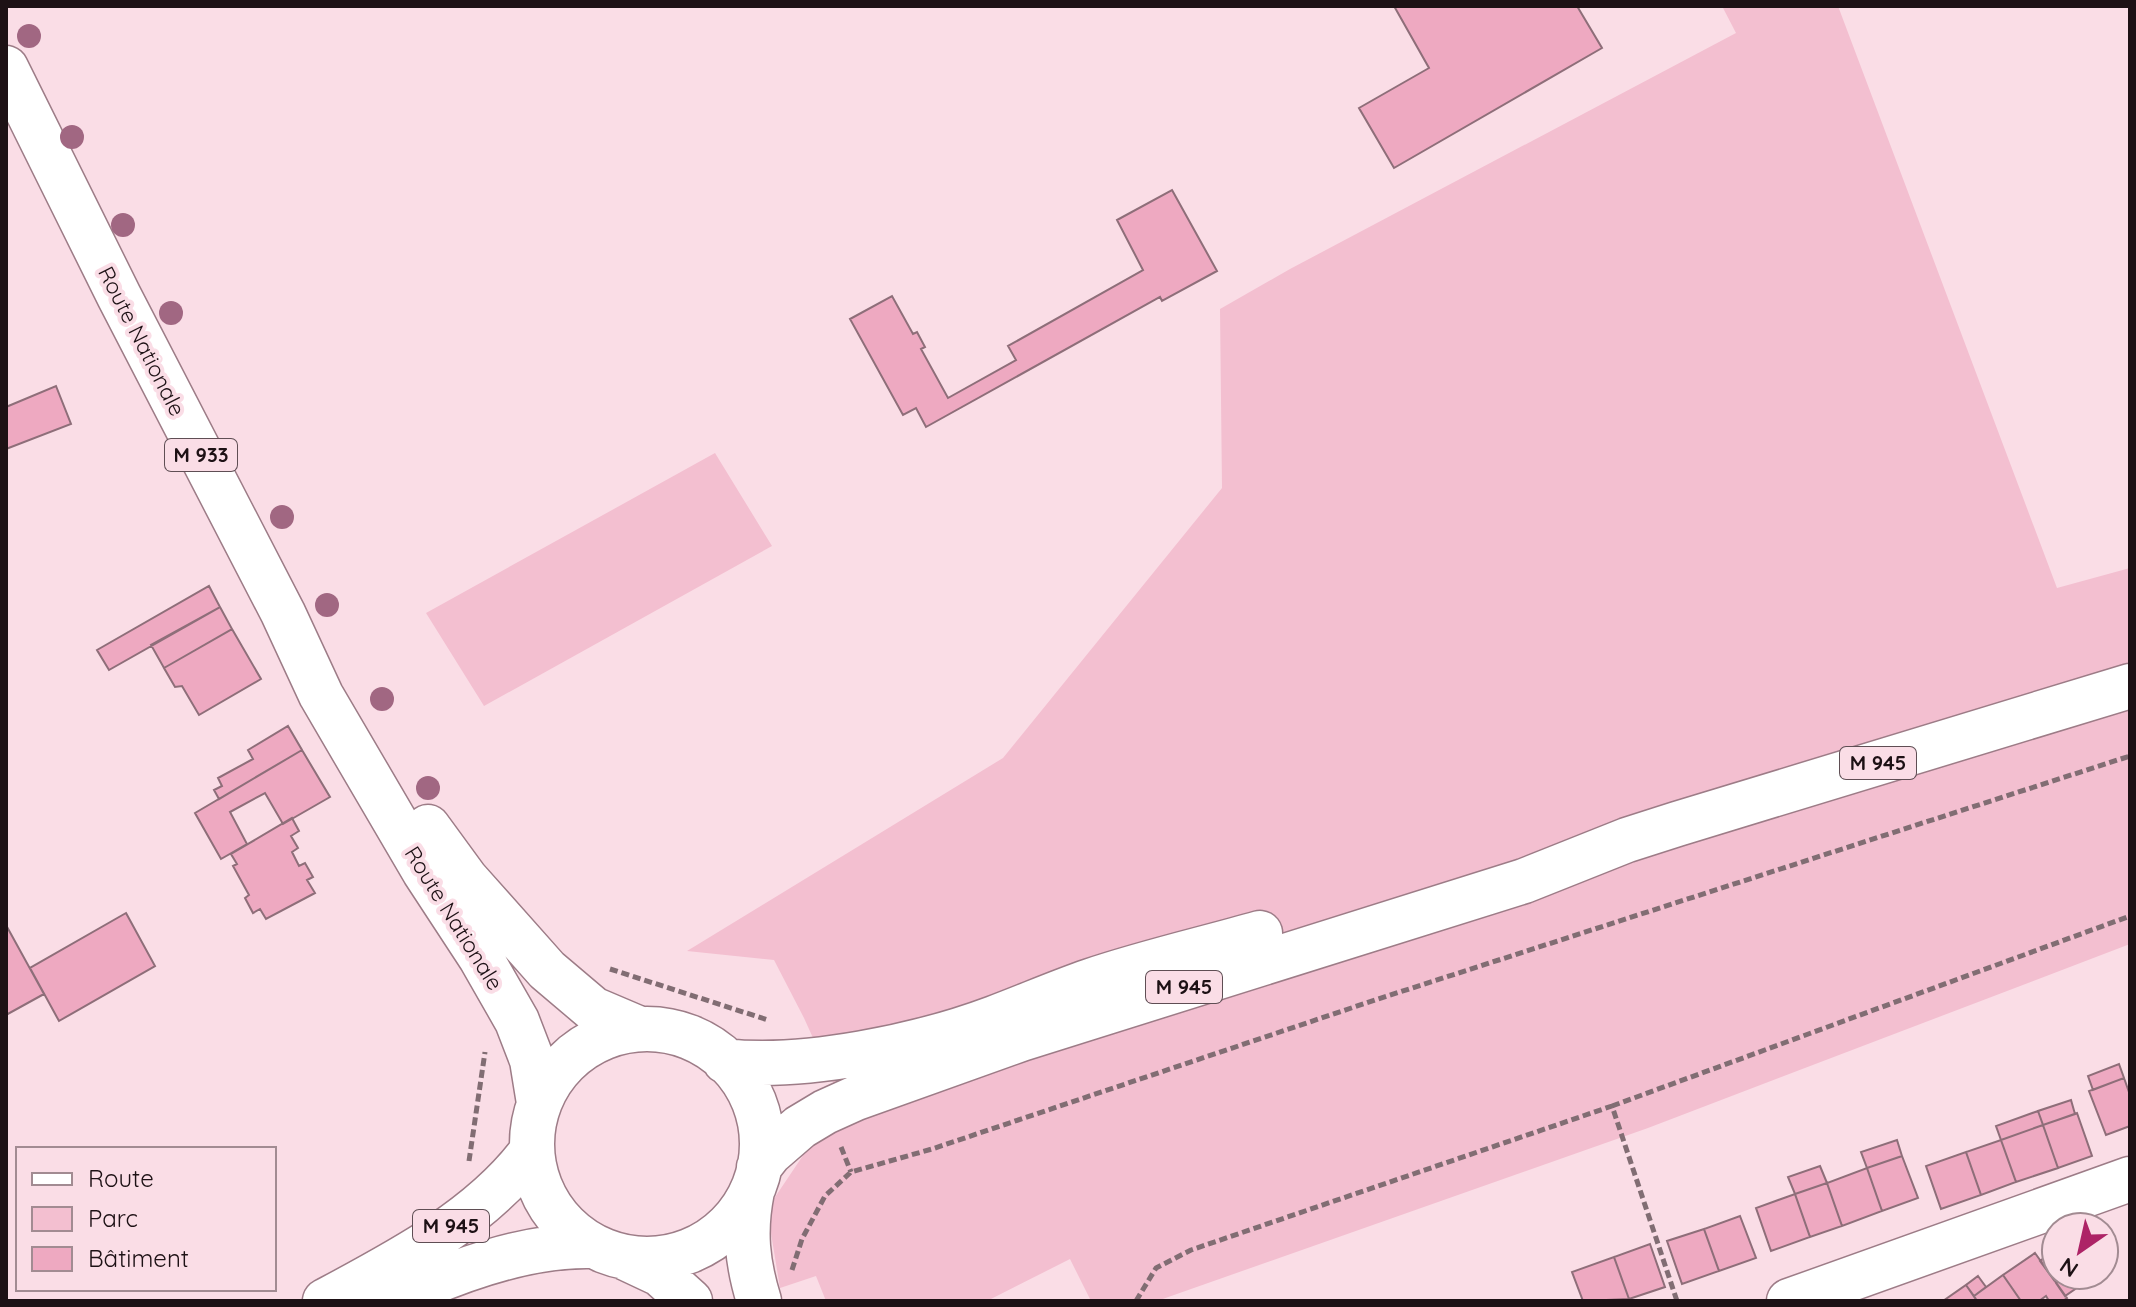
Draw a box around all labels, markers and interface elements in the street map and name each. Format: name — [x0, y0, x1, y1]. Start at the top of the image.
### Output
street label: Route Nationale — [92, 261, 192, 421]
road number: M 933 — [165, 439, 237, 471]
road number: M 945 — [1840, 747, 1916, 779]
street label: Route Nationale — [399, 841, 509, 995]
road number: M 945 — [1146, 971, 1222, 1003]
legend — [16, 1147, 276, 1291]
text: Route — [88, 1163, 154, 1193]
text: Parc — [88, 1203, 138, 1233]
road number: M 945 — [413, 1210, 489, 1242]
north arrow — [2040, 1211, 2120, 1291]
text: Bâtiment — [88, 1243, 189, 1273]
text: N — [2054, 1251, 2083, 1284]

